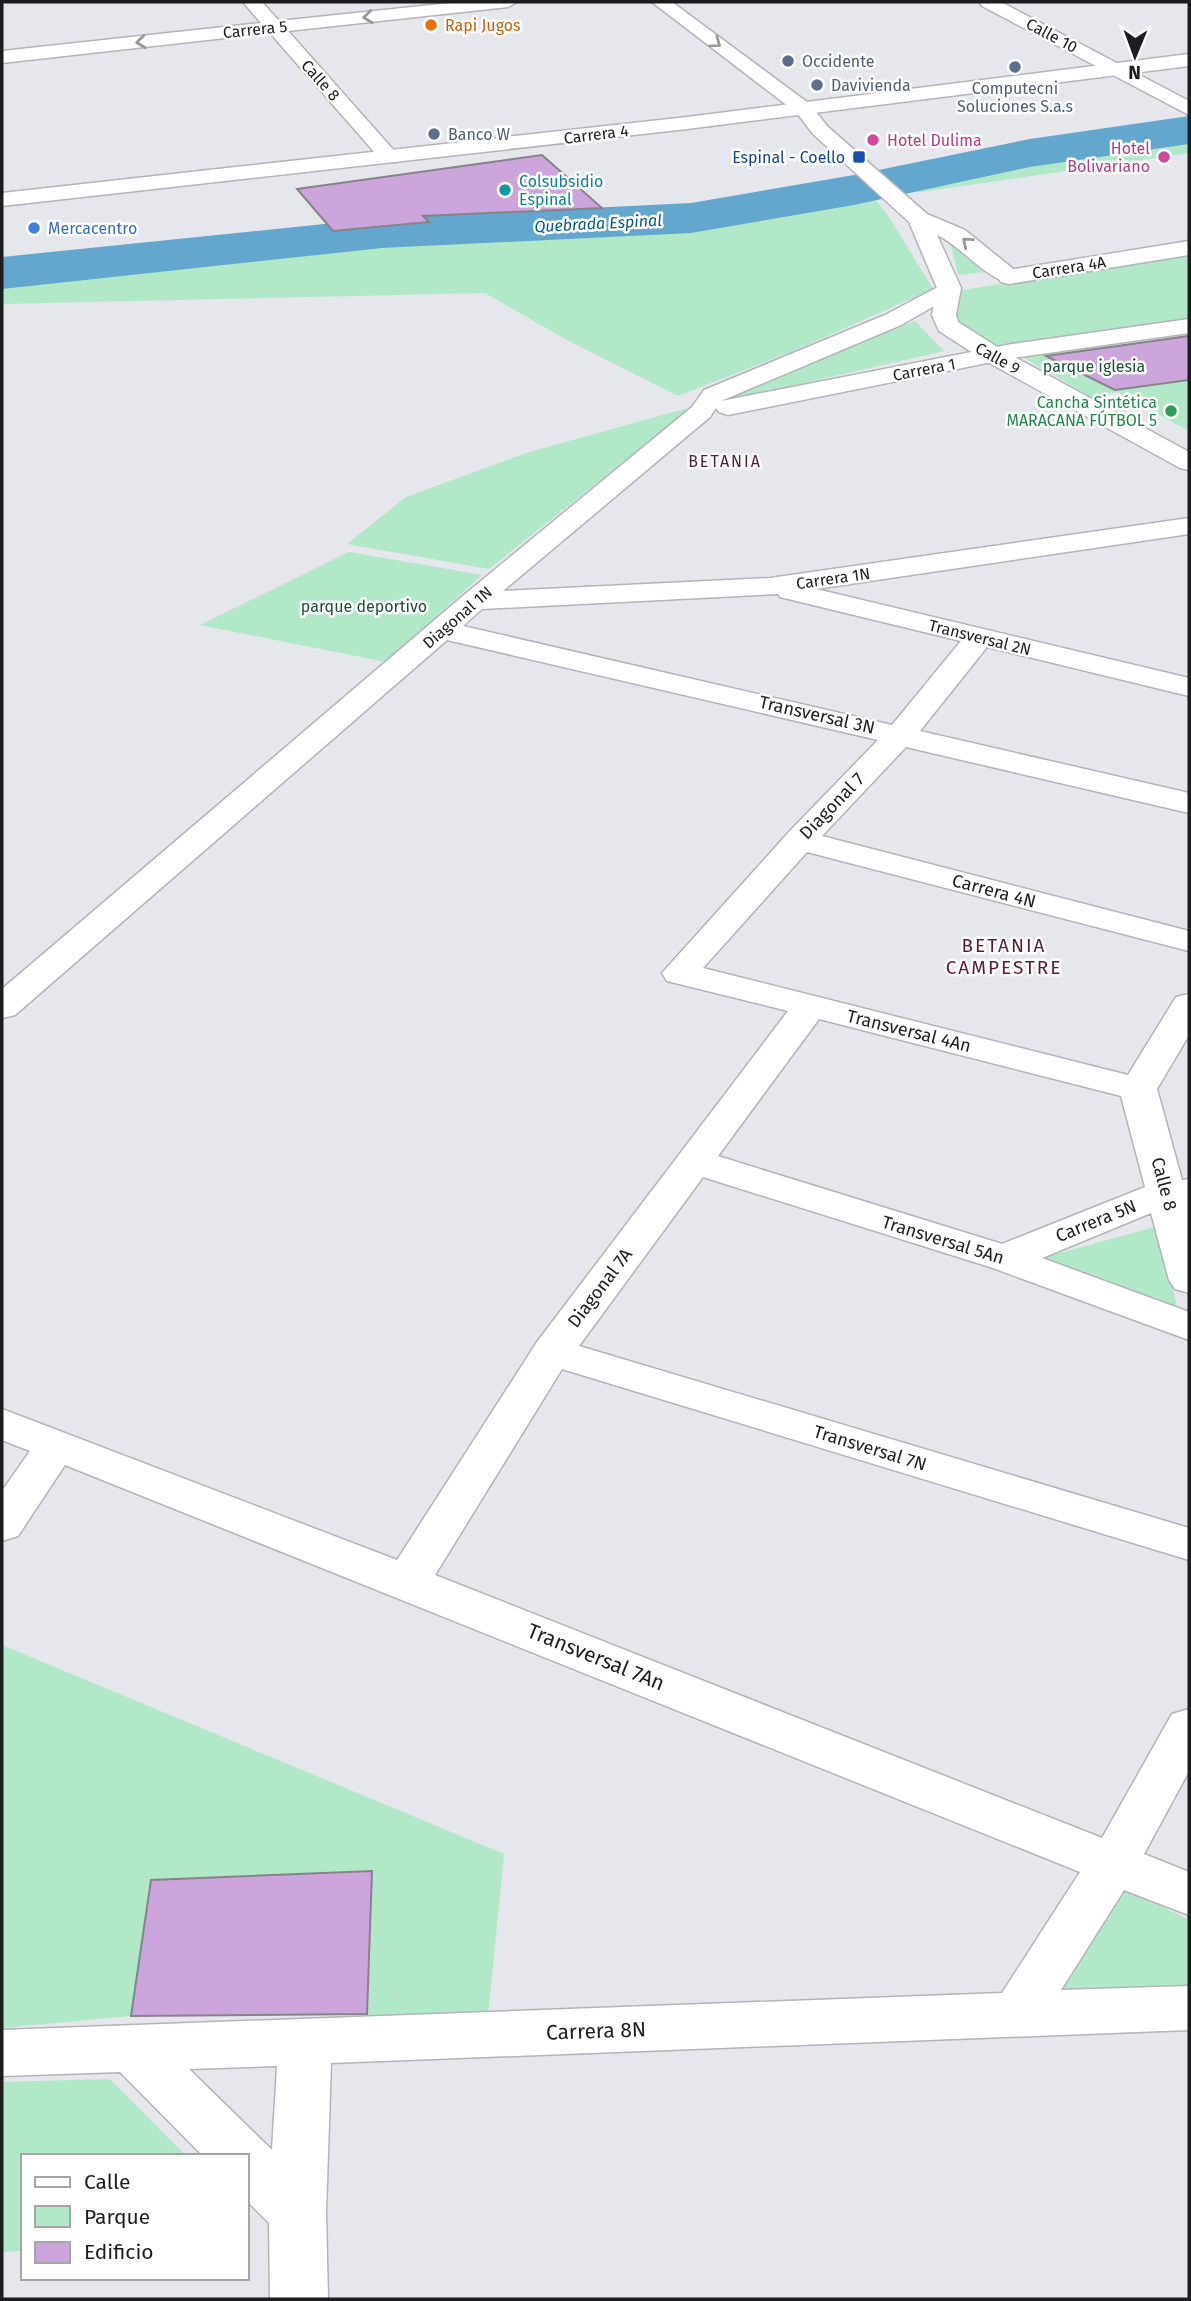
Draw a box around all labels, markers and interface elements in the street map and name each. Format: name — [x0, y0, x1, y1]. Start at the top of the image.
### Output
one-way arrow — [362, 9, 373, 24]
street label: Calle 10 — [1023, 14, 1081, 57]
place label: Rapi Jugos — [445, 16, 521, 35]
street label: Carrera 5 — [222, 17, 288, 42]
marker: Rapi Jugos — [423, 17, 439, 33]
north arrow — [1100, 21, 1170, 91]
one-way arrow — [136, 34, 147, 49]
one-way arrow — [708, 34, 720, 47]
place label: Occidente — [802, 52, 874, 71]
marker: Occidente — [780, 53, 796, 69]
street label: Calle 8 — [297, 56, 344, 105]
marker: Computecni Soluciones S.a.s — [1007, 59, 1023, 75]
text: N — [1128, 61, 1141, 84]
place label: Davivienda — [831, 76, 911, 95]
marker: Davivienda — [809, 77, 825, 93]
place label: Computecni Soluciones S.a.s — [957, 79, 1073, 116]
street label: Carrera 4 — [563, 121, 630, 148]
place label: Banco W — [448, 125, 510, 144]
marker: Banco W — [426, 126, 442, 142]
place label: Hotel Dulima — [887, 131, 982, 150]
marker: Hotel Dulima — [865, 132, 881, 148]
place label: Hotel Bolivariano — [1067, 139, 1150, 176]
place label: Espinal - Coello — [732, 148, 845, 167]
marker: Espinal - Coello — [851, 149, 867, 165]
marker: Hotel Bolivariano — [1156, 149, 1172, 165]
place label: Colsubsidio Espinal — [519, 172, 603, 209]
marker: Colsubsidio Espinal — [497, 182, 513, 198]
water label: Quebrada Espinal — [534, 211, 662, 236]
place label: Mercacentro — [48, 219, 137, 238]
marker: Mercacentro — [26, 220, 42, 236]
one-way arrow — [962, 238, 974, 251]
street label: Carrera 4A — [1031, 252, 1108, 283]
street label: Calle 9 — [972, 338, 1023, 378]
street label: Carrera 1 — [891, 354, 957, 385]
park label: parque iglesia — [1043, 357, 1145, 376]
place label: Cancha Sintética MARACANA FÚTBOL 5 — [1006, 393, 1157, 430]
marker: Cancha Sintética MARACANA FÚTBOL 5 — [1163, 403, 1179, 419]
district label: BETANIA — [688, 452, 762, 471]
street label: Carrera 1N — [795, 564, 871, 593]
street label: Diagonal 1N — [419, 582, 496, 653]
park label: parque deportivo — [301, 597, 427, 616]
street label: Transversal 2N — [927, 616, 1033, 659]
street label: Transversal 3N — [757, 691, 877, 739]
street label: Diagonal 7 — [795, 768, 869, 844]
street label: Carrera 4N — [950, 869, 1038, 913]
district label: BETANIA CAMPESTRE — [946, 934, 1062, 979]
street label: Transversal 4An — [845, 1005, 973, 1057]
street label: Calle 8 — [1146, 1155, 1182, 1213]
street label: Carrera 5N — [1052, 1195, 1140, 1247]
street label: Transversal 5An — [879, 1211, 1007, 1269]
street label: Diagonal 7A — [563, 1243, 637, 1332]
street label: Transversal 7N — [811, 1420, 929, 1476]
street label: Transversal 7An — [524, 1618, 668, 1696]
street label: Carrera 8N — [545, 2016, 647, 2046]
legend — [21, 2154, 248, 2280]
text: Calle — [84, 2169, 130, 2195]
text: Parque — [84, 2204, 150, 2230]
text: Edificio — [84, 2239, 154, 2265]

